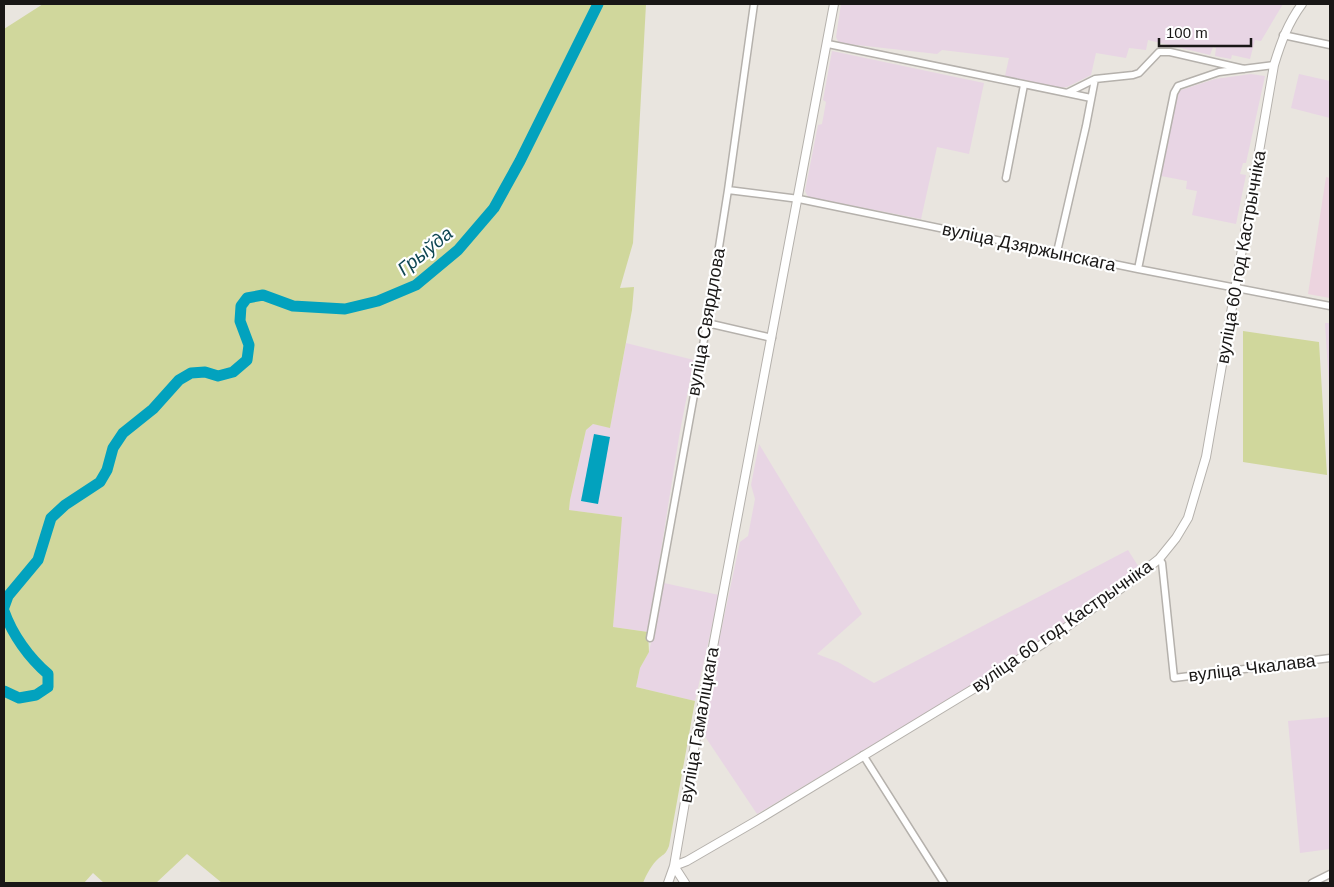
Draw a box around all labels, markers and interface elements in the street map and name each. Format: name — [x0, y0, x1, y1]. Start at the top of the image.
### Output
scale bar — [1159, 15, 1252, 47]
text: 100 m — [1166, 24, 1208, 41]
street label: вуліца 60 год Кастрычніка — [1212, 148, 1270, 365]
street label: вуліца Дзяржынскага — [940, 219, 1118, 275]
water label: Грыўда — [393, 223, 457, 279]
street label: вуліца Свярдлова — [683, 245, 729, 398]
street label: вуліца 60 год Кастрычніка — [968, 555, 1157, 696]
street label: вуліца Гамаліцкага — [675, 644, 723, 805]
street label: вуліца Чкалава — [1187, 650, 1318, 686]

